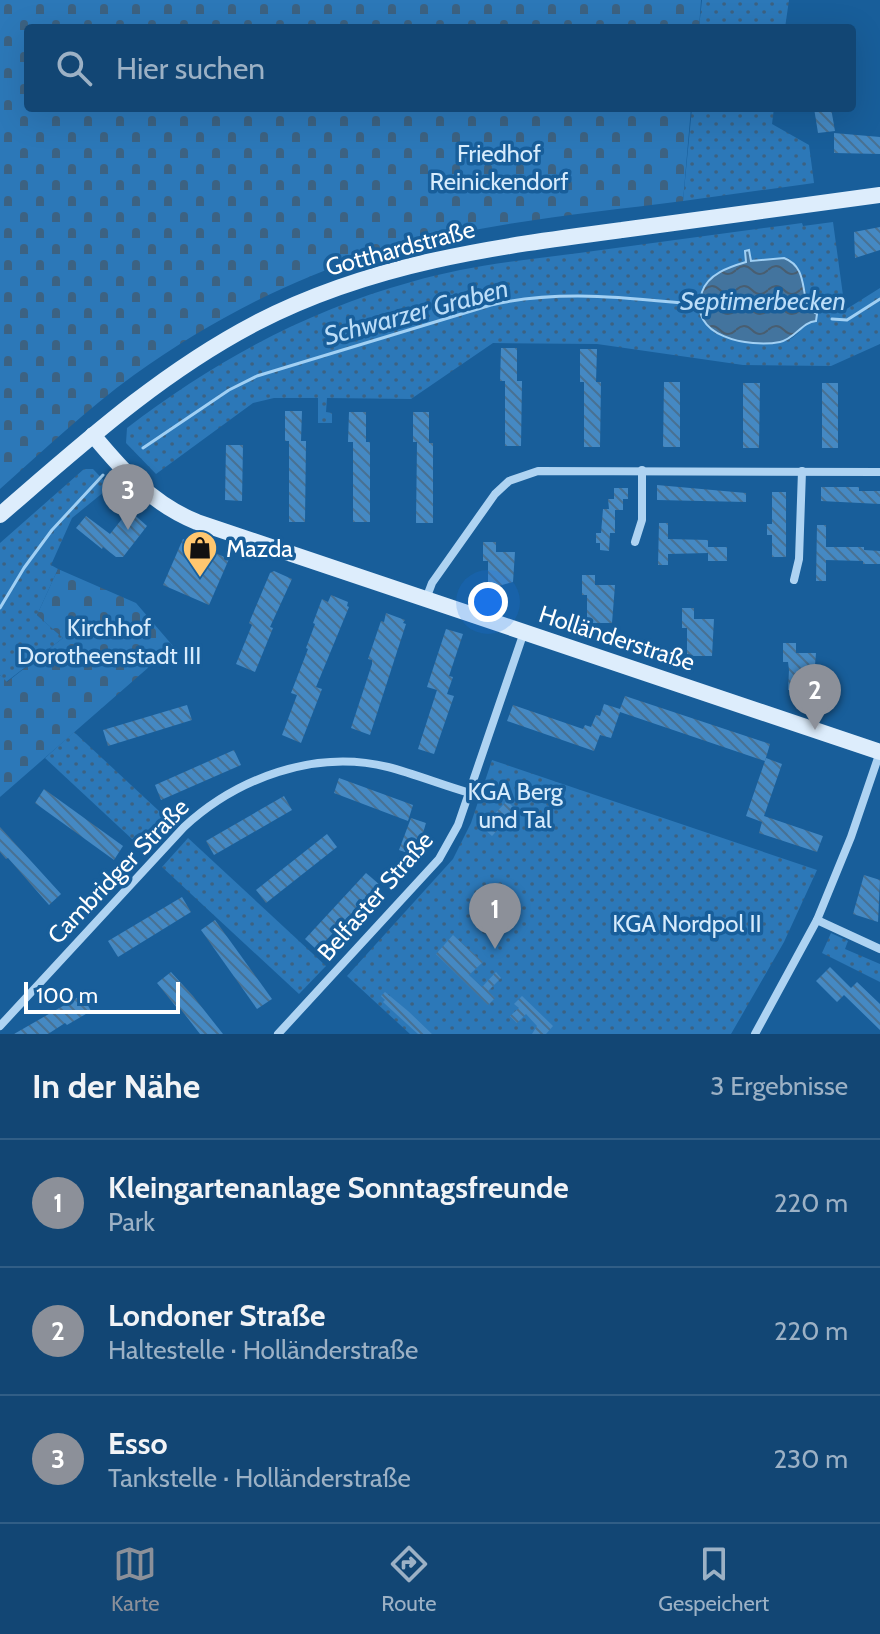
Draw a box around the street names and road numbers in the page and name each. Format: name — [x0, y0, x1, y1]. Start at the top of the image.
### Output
street label: Gotthardstraße — [322, 214, 478, 282]
street label: Holländerstraße — [535, 599, 699, 677]
street label: Cambridger Straße — [41, 792, 195, 950]
street label: Belfaster Straße — [311, 826, 439, 966]

